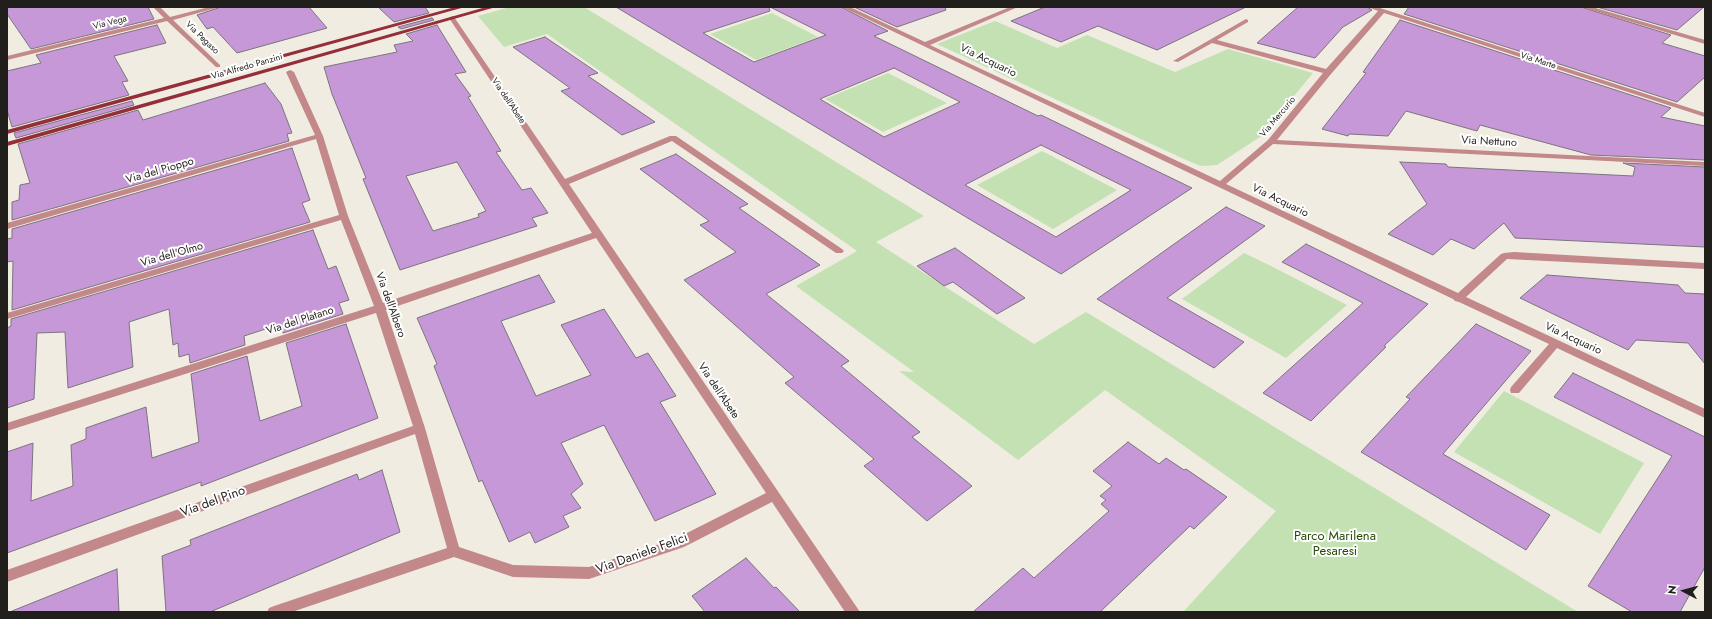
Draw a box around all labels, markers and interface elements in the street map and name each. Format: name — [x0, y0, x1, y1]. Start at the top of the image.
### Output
street label: Via Vega — [92, 14, 128, 32]
street label: Via Pegaso — [183, 19, 221, 57]
street label: Via Acquario — [958, 42, 1018, 80]
street label: Via Marte — [1519, 50, 1557, 72]
street label: Via Alfredo Panzini — [210, 52, 284, 82]
street label: Via dell'Abete — [489, 76, 527, 126]
street label: Via Mercurio — [1258, 95, 1298, 139]
street label: Via Nettuno — [1461, 134, 1517, 150]
street label: Via del Pioppo — [125, 155, 195, 187]
street label: Via Acquario — [1250, 182, 1310, 220]
street label: Via dell'Olmo — [139, 240, 205, 270]
street label: Via dell'Albero — [372, 271, 408, 339]
street label: Via del Platano — [265, 304, 335, 338]
street label: Via Acquario — [1542, 320, 1604, 358]
street label: Via dell'Abete — [694, 360, 742, 422]
street label: Via del Pino — [179, 483, 247, 521]
park label: Parco Marilena Pesaresi — [1294, 529, 1376, 560]
street label: Via Daniele Felici — [594, 530, 690, 578]
north arrow — [1664, 571, 1704, 611]
text: N — [1664, 585, 1680, 595]

